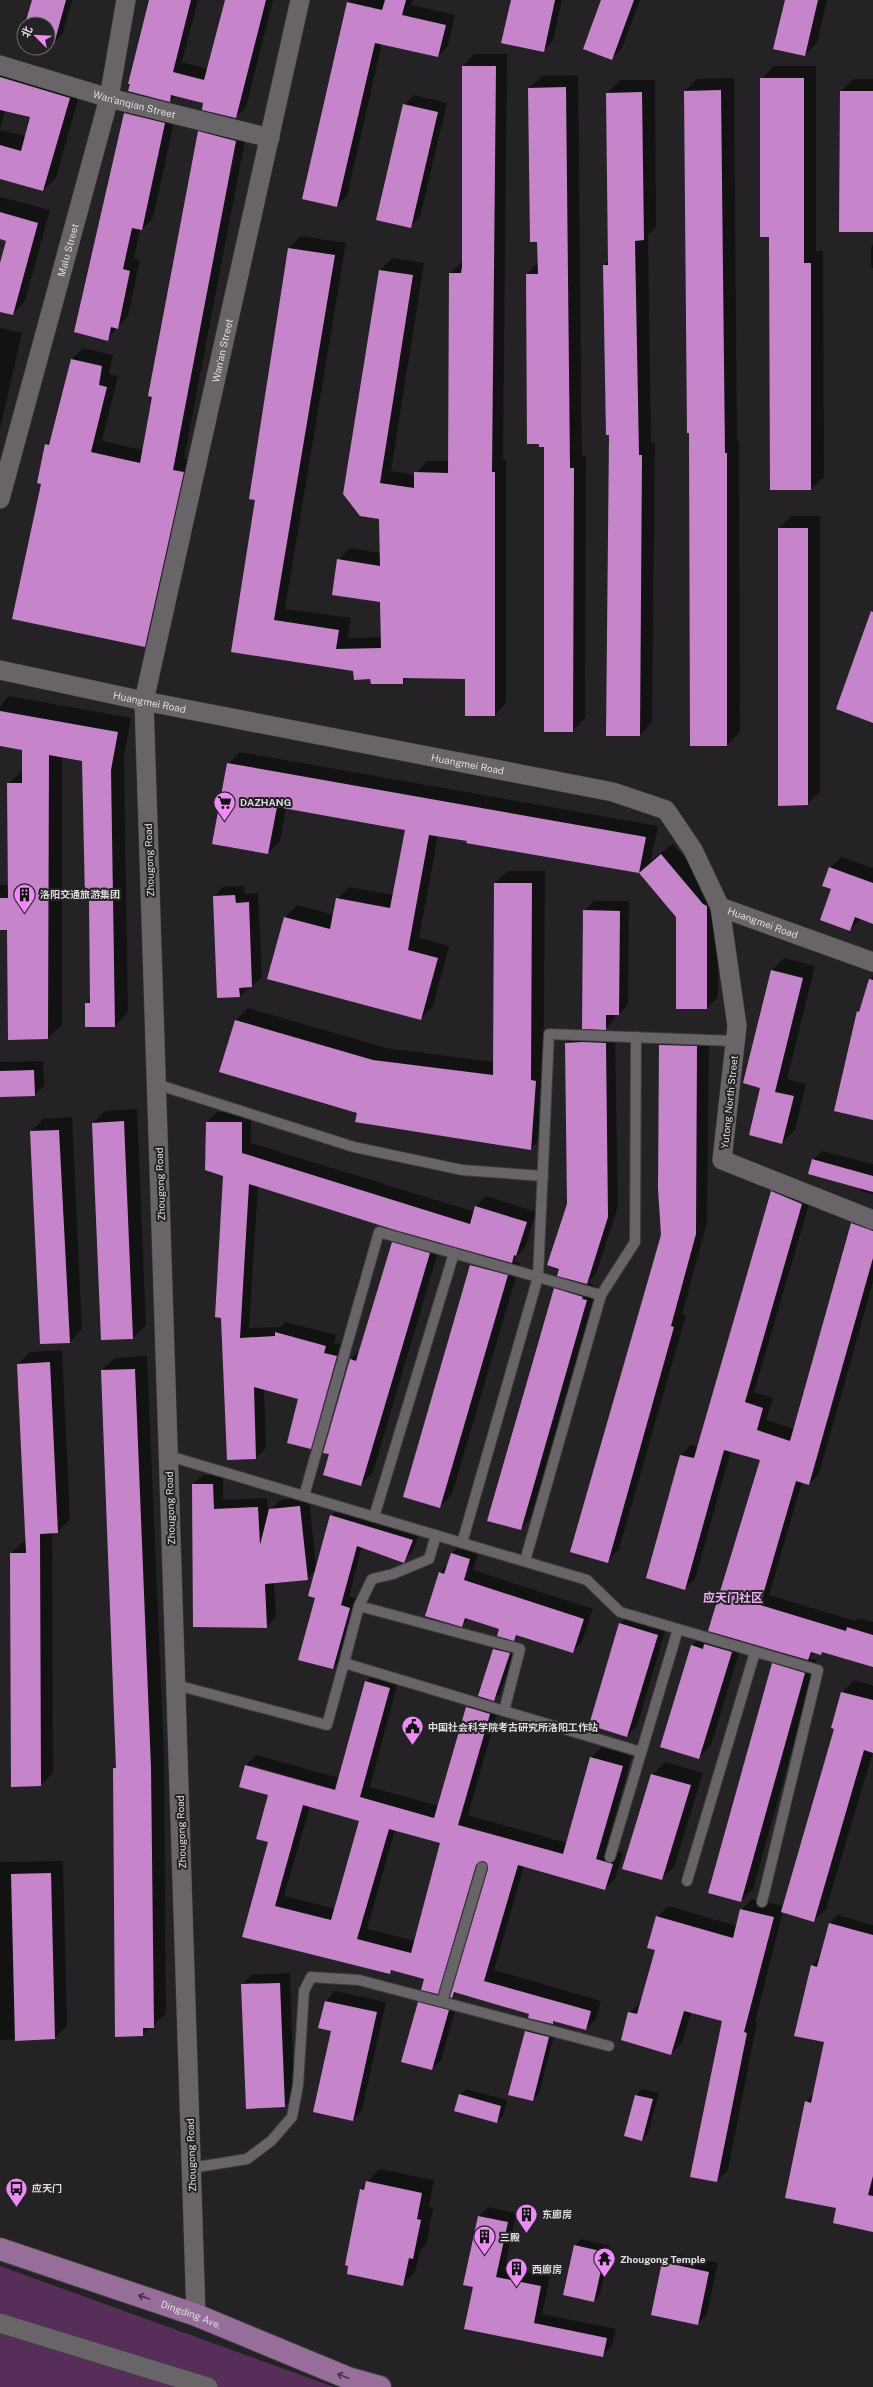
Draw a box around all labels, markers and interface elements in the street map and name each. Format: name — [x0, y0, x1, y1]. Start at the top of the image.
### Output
north arrow — [16, 16, 56, 56]
text: 北 — [19, 24, 35, 39]
street label: Wan'anqian Street — [92, 88, 177, 120]
street label: Malu Street — [55, 222, 81, 278]
street label: Wan'an Street — [209, 317, 235, 383]
street label: Huangmei Road — [112, 689, 187, 715]
street label: Huangmei Road — [430, 751, 505, 777]
supermarket icon: DAZHANG — [212, 789, 238, 822]
place label: DAZHANG — [240, 796, 291, 808]
street label: Zhougong Road — [142, 823, 156, 897]
building icon: 洛阳交通旅游集团 — [11, 881, 37, 914]
place label: 洛阳交通旅游集团 — [40, 888, 120, 900]
street label: Huangmei Road — [726, 904, 800, 941]
street label: Yutong North Street — [718, 1055, 740, 1149]
street label: Zhougong Road — [153, 1147, 167, 1221]
street label: Zhougong Road — [163, 1471, 177, 1545]
district label: 应天门社区 — [703, 1591, 763, 1605]
public building icon: 中国社会科学院考古研究所洛阳工作站 — [399, 1714, 425, 1747]
place label: 中国社会科学院考古研究所洛阳工作站 — [428, 1721, 598, 1733]
street label: Zhougong Road — [174, 1795, 188, 1869]
street label: Zhougong Road — [184, 2118, 198, 2192]
bus stop icon: 应天门 — [4, 2175, 30, 2208]
place label: 应天门 — [32, 2182, 62, 2194]
building icon: 东廊房 — [514, 2201, 540, 2234]
place label: 东廊房 — [542, 2208, 572, 2220]
building icon: 三殿 — [472, 2224, 498, 2257]
place label: 三殿 — [500, 2231, 520, 2243]
temple icon: Zhougong Temple — [592, 2246, 618, 2279]
place label: Zhougong Temple — [620, 2253, 706, 2265]
building icon: 西廊房 — [504, 2256, 530, 2289]
place label: 西廊房 — [532, 2263, 562, 2275]
one-way arrow — [138, 2293, 151, 2300]
street label: Dingding Ave. — [159, 2298, 223, 2331]
one-way arrow — [337, 2371, 349, 2379]

